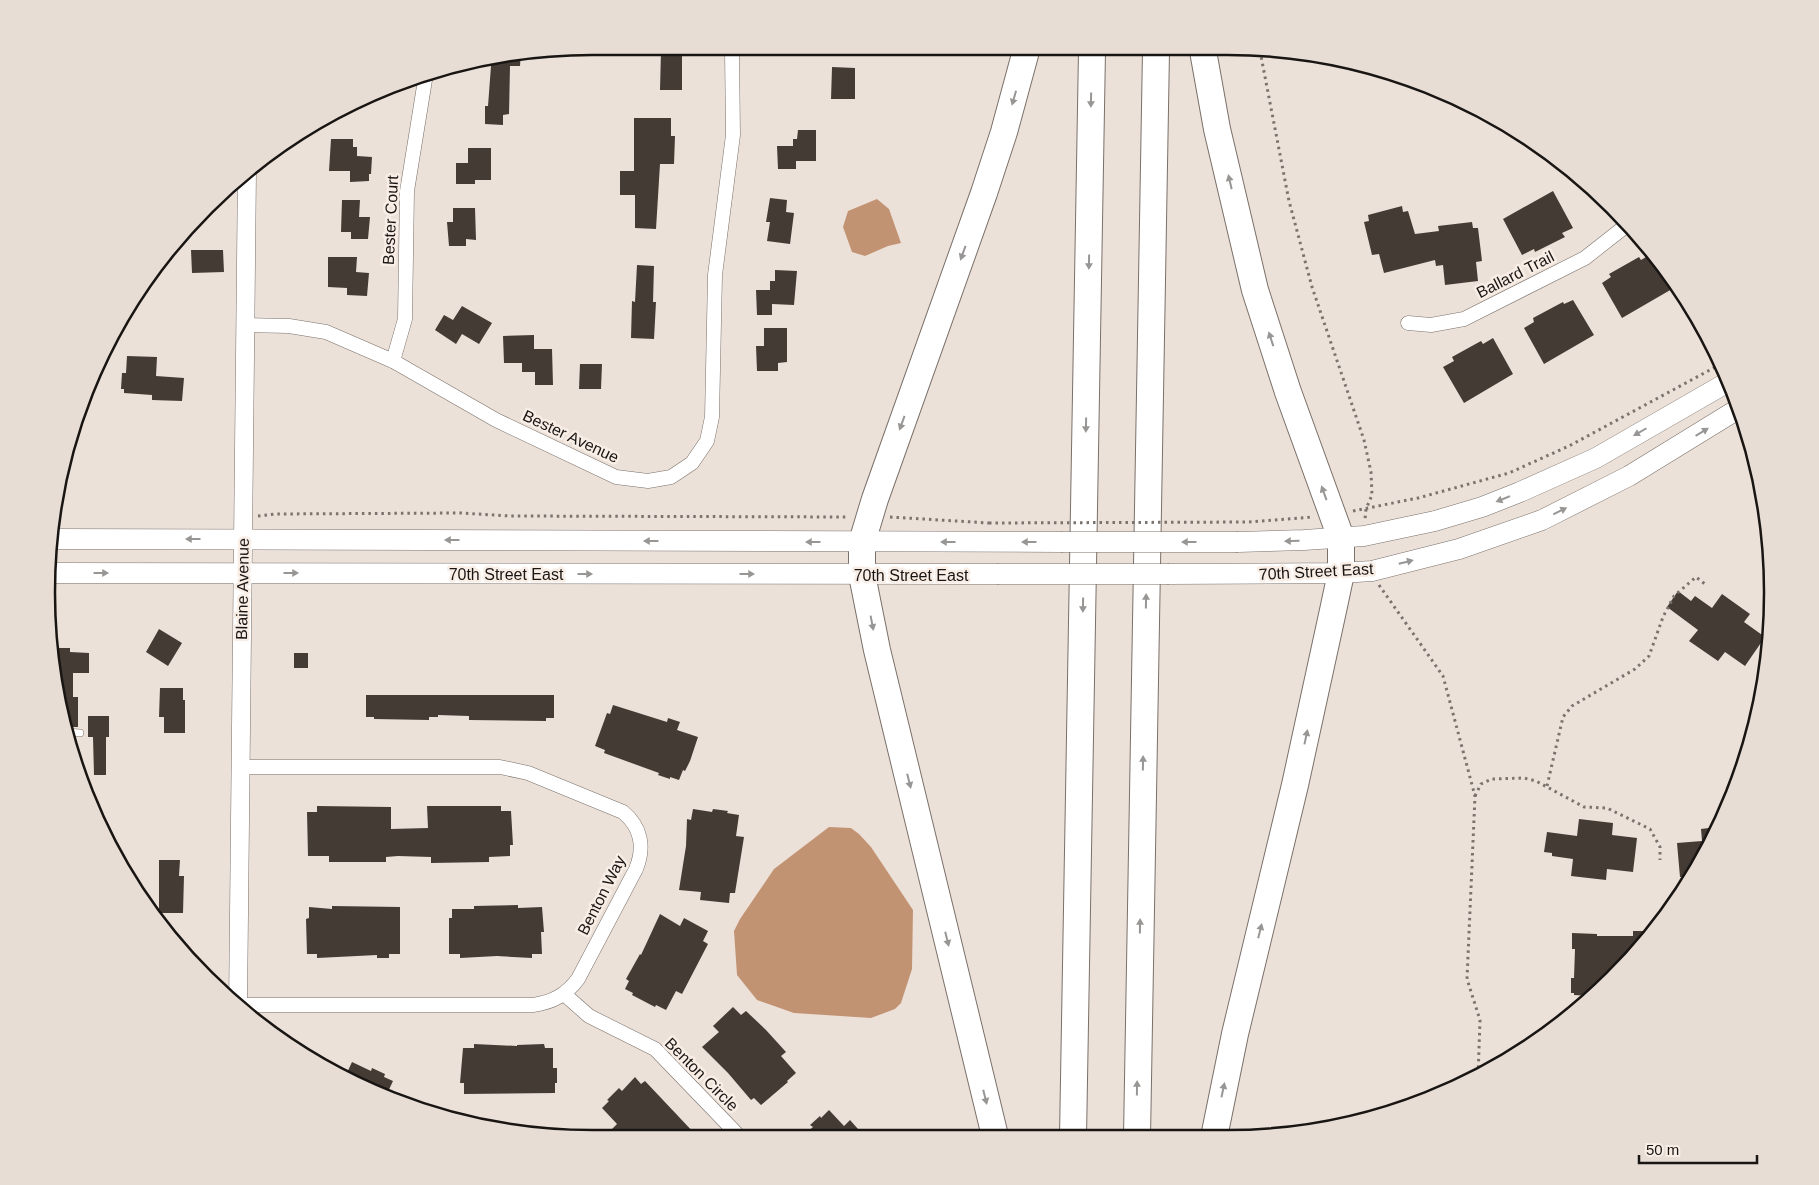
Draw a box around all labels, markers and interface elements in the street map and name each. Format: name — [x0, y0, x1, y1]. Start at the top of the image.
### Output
one-way arrow — [1009, 91, 1017, 106]
one-way arrow — [1087, 92, 1095, 108]
street label: Bester Court — [380, 174, 401, 265]
one-way arrow — [1226, 174, 1234, 189]
one-way arrow — [959, 245, 966, 260]
street label: Ballard Trail — [1474, 248, 1557, 301]
one-way arrow — [1085, 254, 1093, 270]
one-way arrow — [1267, 331, 1275, 346]
street label: Bester Avenue — [520, 407, 622, 466]
one-way arrow — [898, 415, 905, 430]
one-way arrow — [1082, 417, 1090, 433]
one-way arrow — [1695, 427, 1708, 436]
one-way arrow — [1634, 428, 1647, 437]
one-way arrow — [1320, 485, 1327, 500]
one-way arrow — [1495, 495, 1510, 503]
one-way arrow — [1553, 507, 1567, 515]
one-way arrow — [185, 535, 201, 543]
one-way arrow — [443, 536, 459, 544]
one-way arrow — [642, 537, 658, 545]
one-way arrow — [1284, 537, 1300, 545]
street label: Blaine Avenue — [233, 538, 252, 640]
one-way arrow — [805, 538, 821, 546]
one-way arrow — [940, 538, 956, 546]
one-way arrow — [1021, 538, 1037, 546]
one-way arrow — [1181, 538, 1197, 546]
one-way arrow — [1399, 558, 1414, 566]
street label: 70th Street East — [1258, 560, 1374, 583]
street label: 70th Street East — [449, 566, 564, 583]
street label: 70th Street East — [854, 567, 969, 584]
one-way arrow — [94, 569, 110, 577]
one-way arrow — [283, 569, 299, 577]
one-way arrow — [577, 570, 593, 578]
one-way arrow — [740, 571, 756, 579]
one-way arrow — [1142, 593, 1150, 609]
one-way arrow — [1079, 597, 1087, 613]
one-way arrow — [868, 615, 876, 631]
one-way arrow — [1302, 730, 1310, 745]
one-way arrow — [1139, 755, 1147, 771]
one-way arrow — [905, 774, 913, 789]
street label: Benton Way — [574, 853, 629, 938]
one-way arrow — [1136, 918, 1144, 934]
one-way arrow — [1256, 924, 1264, 939]
one-way arrow — [943, 932, 951, 947]
street label: Benton Circle — [662, 1034, 742, 1114]
one-way arrow — [1134, 1080, 1142, 1096]
one-way arrow — [1220, 1081, 1228, 1097]
one-way arrow — [981, 1090, 989, 1105]
scale bar — [1639, 1132, 1756, 1164]
text: 50 m — [1646, 1141, 1679, 1158]

